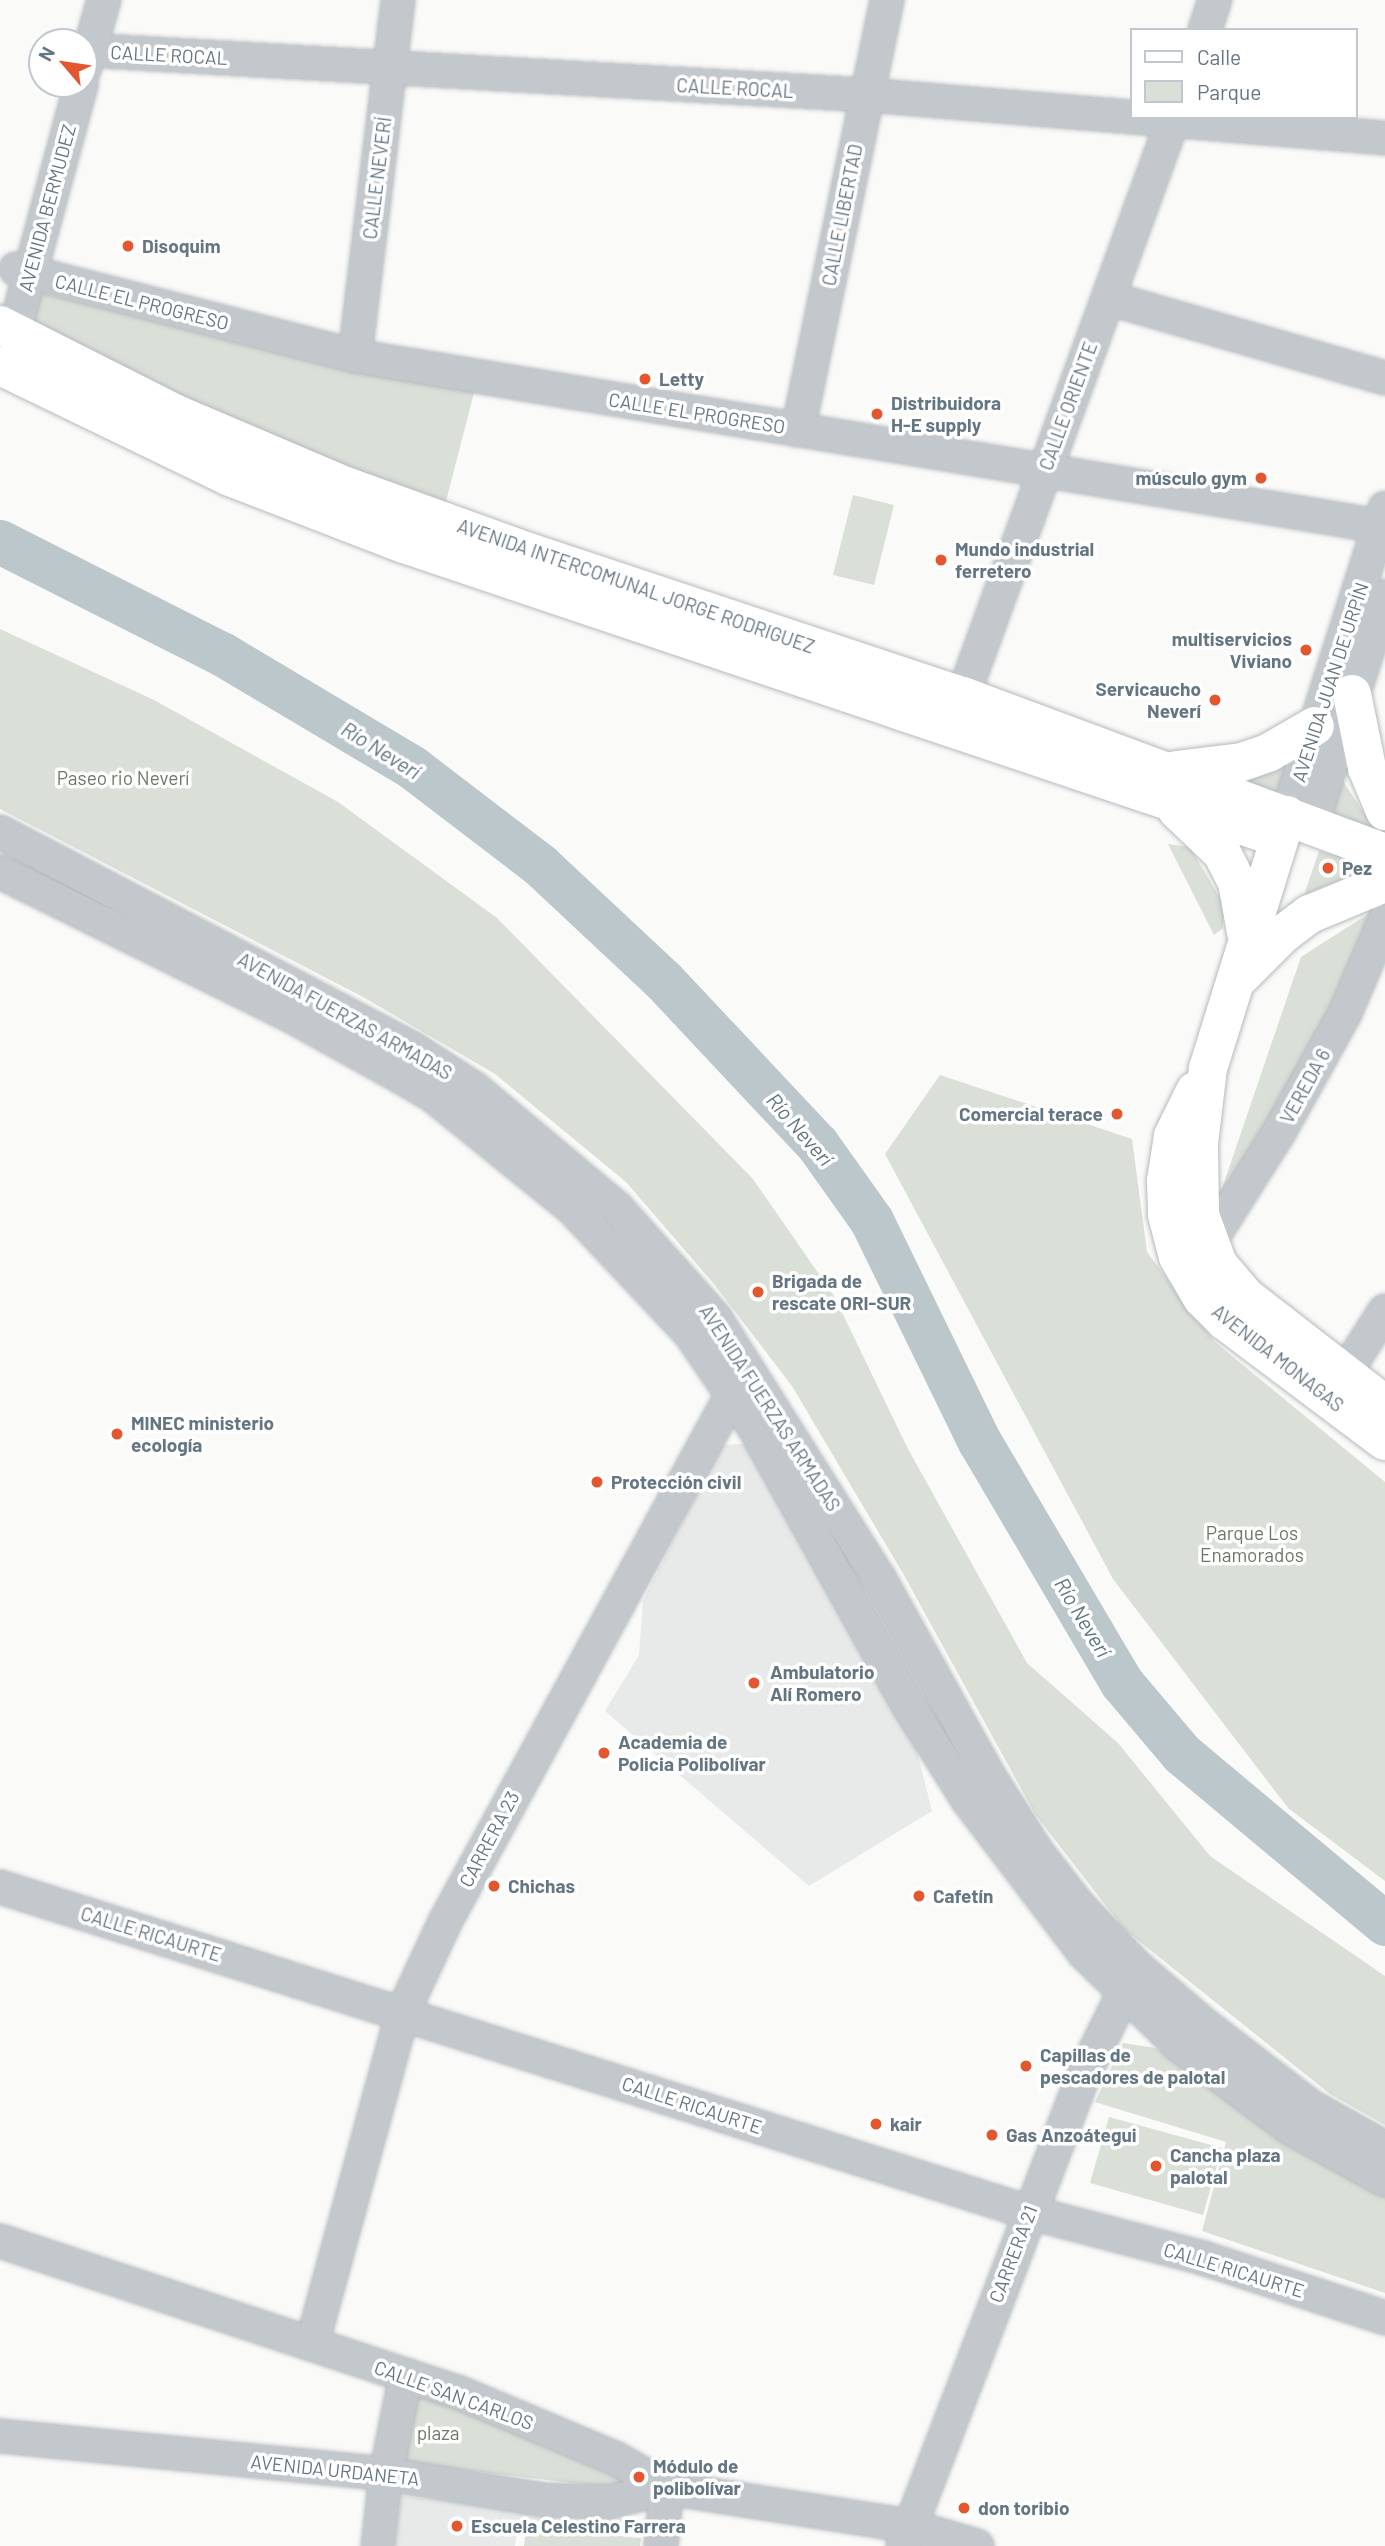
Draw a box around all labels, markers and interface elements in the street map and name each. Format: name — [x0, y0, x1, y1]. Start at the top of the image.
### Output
north arrow — [28, 28, 98, 98]
legend — [1130, 28, 1357, 119]
street label: CALLE ROCAL — [110, 41, 228, 69]
text: N — [33, 42, 59, 65]
text: Calle — [1197, 44, 1241, 69]
street label: CALLE ROCAL — [676, 74, 794, 102]
text: Parque — [1197, 79, 1262, 104]
street label: CALLE NEVERÍ — [358, 115, 396, 241]
street label: AVENIDA BERMUDEZ — [14, 122, 80, 294]
street label: CALLE LIBERTAD — [817, 142, 867, 288]
place label: Disoquim — [142, 235, 221, 257]
marker: Disoquim — [120, 238, 136, 254]
street label: CALLE EL PROGRESO — [53, 269, 231, 335]
street label: CALLE ORIENTE — [1034, 339, 1102, 473]
place label: Letty — [659, 368, 704, 390]
marker: Letty — [637, 371, 653, 387]
street label: CALLE EL PROGRESO — [607, 388, 787, 438]
place label: Distribuidora H-E supply — [891, 392, 1001, 436]
marker: Distribuidora H-E supply — [869, 406, 885, 422]
place label: músculo gym — [1136, 467, 1247, 489]
marker: músculo gym — [1253, 470, 1269, 486]
street label: AVENIDA INTERCOMUNAL JORGE RODRIGUEZ — [454, 514, 818, 658]
place label: Mundo industrial ferretero — [955, 538, 1094, 582]
marker: Mundo industrial ferretero — [933, 552, 949, 568]
street label: AVENIDA JUAN DE URPÍN — [1287, 579, 1373, 785]
place label: multiservicios Viviano — [1172, 628, 1292, 672]
marker: multiservicios Viviano — [1298, 642, 1314, 658]
place label: Servicaucho Neverí — [1095, 678, 1201, 722]
marker: Servicaucho Neverí — [1207, 692, 1223, 708]
water label: Río Neverí — [337, 716, 425, 784]
park label: Paseo rio Neverí — [57, 767, 189, 789]
place label: Pez — [1342, 857, 1372, 879]
marker: Pez — [1320, 860, 1336, 876]
street label: AVENIDA FUERZAS ARMADAS — [234, 948, 456, 1084]
street label: VEREDA 6 — [1275, 1045, 1335, 1127]
water label: Río Neverí — [762, 1087, 838, 1171]
place label: Comercial terace — [959, 1103, 1103, 1125]
marker: Comercial terace — [1109, 1106, 1125, 1122]
place label: Brigada de rescate ORI-SUR — [772, 1270, 911, 1314]
marker: Brigada de rescate ORI-SUR — [750, 1284, 766, 1300]
street label: AVENIDA MONAGAS — [1208, 1300, 1348, 1416]
street label: AVENIDA FUERZAS ARMADAS — [695, 1301, 845, 1515]
place label: MINEC ministerio ecología — [131, 1412, 274, 1456]
marker: MINEC ministerio ecología — [109, 1426, 125, 1442]
place label: Protección civil — [611, 1471, 741, 1493]
marker: Protección civil — [589, 1474, 605, 1490]
park label: Parque Los Enamorados — [1200, 1522, 1304, 1566]
water label: Río Neverí — [1049, 1573, 1117, 1661]
place label: Ambulatorio Alí Romero — [770, 1661, 875, 1705]
marker: Ambulatorio Alí Romero — [744, 1673, 764, 1693]
place label: Academia de Policia Polibolívar — [618, 1731, 766, 1775]
marker: Academia de Policia Polibolívar — [596, 1745, 612, 1761]
street label: CARRERA 23 — [454, 1787, 524, 1891]
place label: Chichas — [508, 1875, 575, 1897]
marker: Chichas — [486, 1878, 502, 1894]
place label: Cafetín — [933, 1885, 993, 1907]
marker: Cafetín — [911, 1888, 927, 1904]
street label: CALLE RICAURTE — [78, 1902, 224, 1966]
place label: Capillas de pescadores de palotal — [1040, 2044, 1225, 2088]
marker: Capillas de pescadores de palotal — [1018, 2058, 1034, 2074]
street label: CALLE RICAURTE — [619, 2072, 765, 2138]
place label: kair — [890, 2113, 922, 2135]
marker: kair — [868, 2116, 884, 2132]
place label: Gas Anzoátegui — [1006, 2124, 1137, 2146]
marker: Gas Anzoátegui — [984, 2127, 1000, 2143]
place label: Cancha plaza palotal — [1170, 2144, 1281, 2188]
marker: Cancha plaza palotal — [1148, 2158, 1164, 2174]
street label: CARRERA 21 — [984, 2202, 1042, 2306]
street label: CALLE RICAURTE — [1161, 2238, 1307, 2302]
street label: CALLE SAN CARLOS — [371, 2356, 537, 2434]
park label: plaza — [417, 2422, 459, 2444]
street label: AVENIDA URDANETA — [249, 2450, 421, 2490]
place label: Módulo de polibolívar — [653, 2455, 741, 2499]
marker: Módulo de polibolívar — [631, 2469, 647, 2485]
place label: don toribio — [978, 2497, 1070, 2519]
marker: don toribio — [956, 2500, 972, 2516]
place label: Escuela Celestino Farrera — [471, 2515, 686, 2537]
marker: Escuela Celestino Farrera — [449, 2518, 465, 2534]

